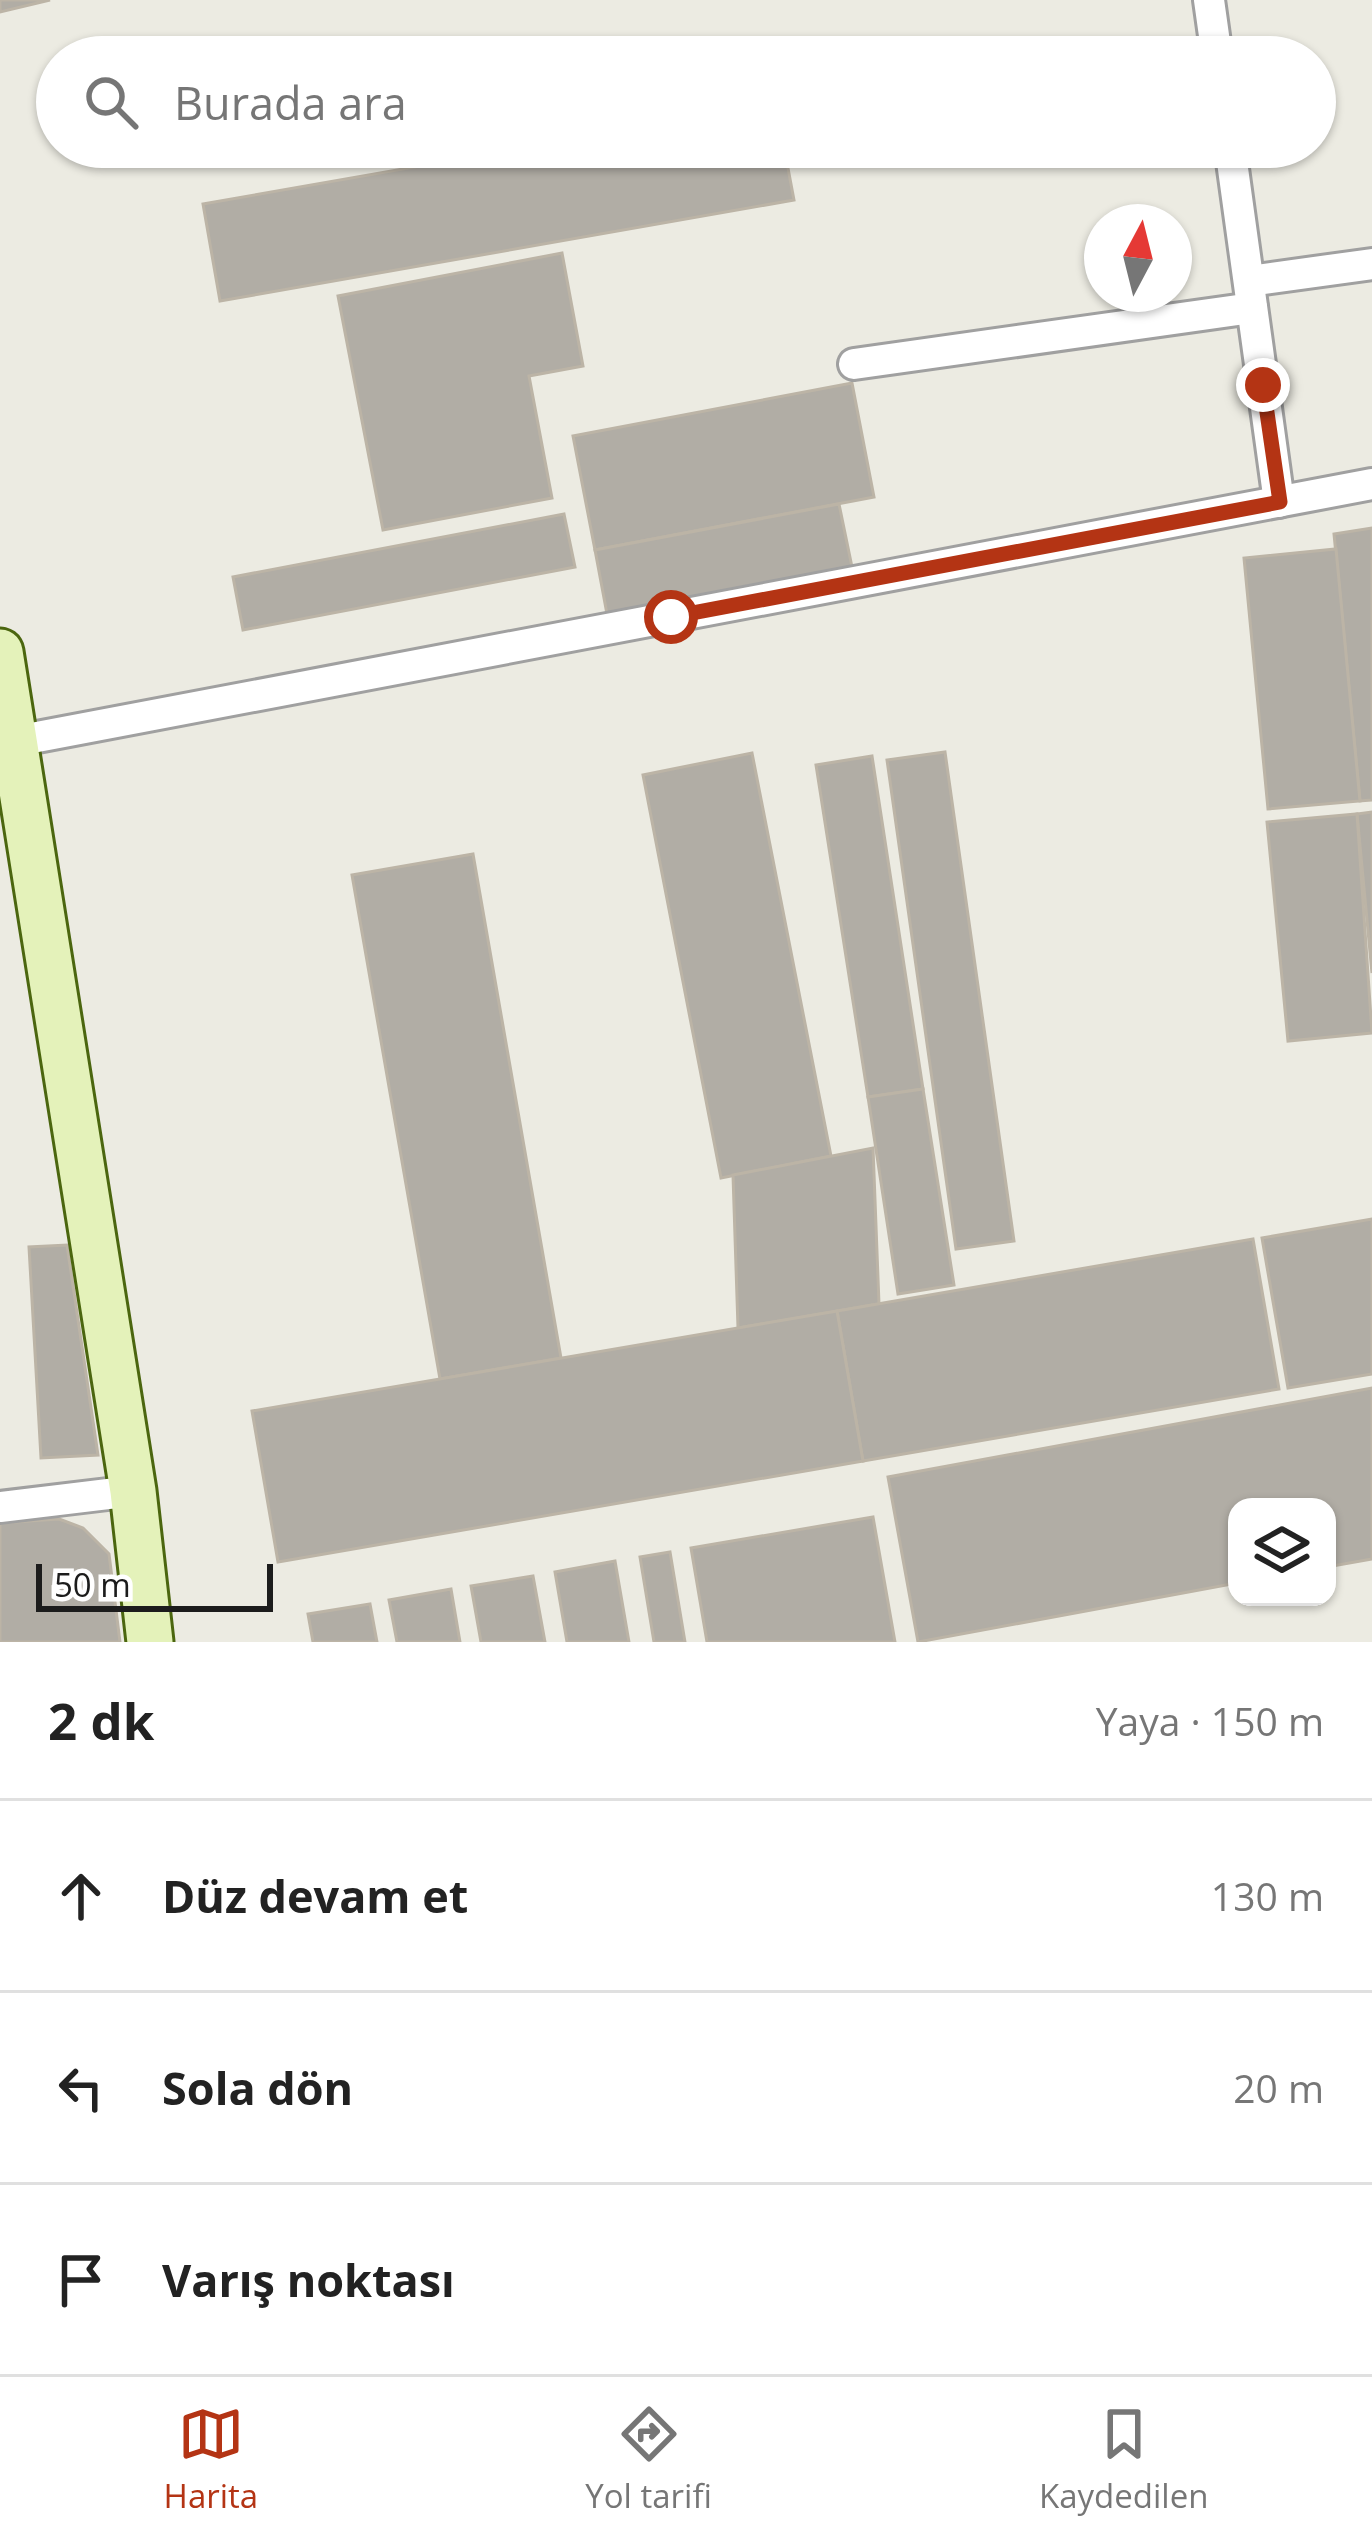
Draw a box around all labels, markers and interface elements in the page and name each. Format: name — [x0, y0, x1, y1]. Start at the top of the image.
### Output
search box — [36, 36, 1336, 168]
icon: search — [78, 69, 144, 135]
text: Burada ara — [174, 72, 407, 133]
north arrow — [1084, 204, 1192, 312]
route end — [1236, 358, 1290, 412]
route start — [644, 590, 698, 644]
map controls — [1228, 1498, 1336, 1606]
button: layers — [1228, 1498, 1336, 1606]
scale bar — [36, 1558, 273, 1611]
text: 50 m — [54, 1562, 131, 1607]
text: 2 dk — [48, 1685, 154, 1755]
text: Yaya · 150 m — [1096, 1694, 1324, 1747]
icon: ahead — [48, 1863, 114, 1929]
text: Düz devam et — [162, 1865, 468, 1926]
text: 130 m — [1211, 1869, 1324, 1922]
icon: left — [48, 2055, 114, 2121]
text: Sola dön — [162, 2057, 353, 2118]
text: 20 m — [1233, 2061, 1324, 2114]
icon: arrive — [48, 2247, 114, 2313]
text: Varış noktası — [162, 2249, 455, 2310]
tab: Harita — [164, 2401, 258, 2518]
tab: Yol tarifi — [585, 2401, 712, 2518]
tab: Kaydedilen — [1039, 2401, 1208, 2518]

